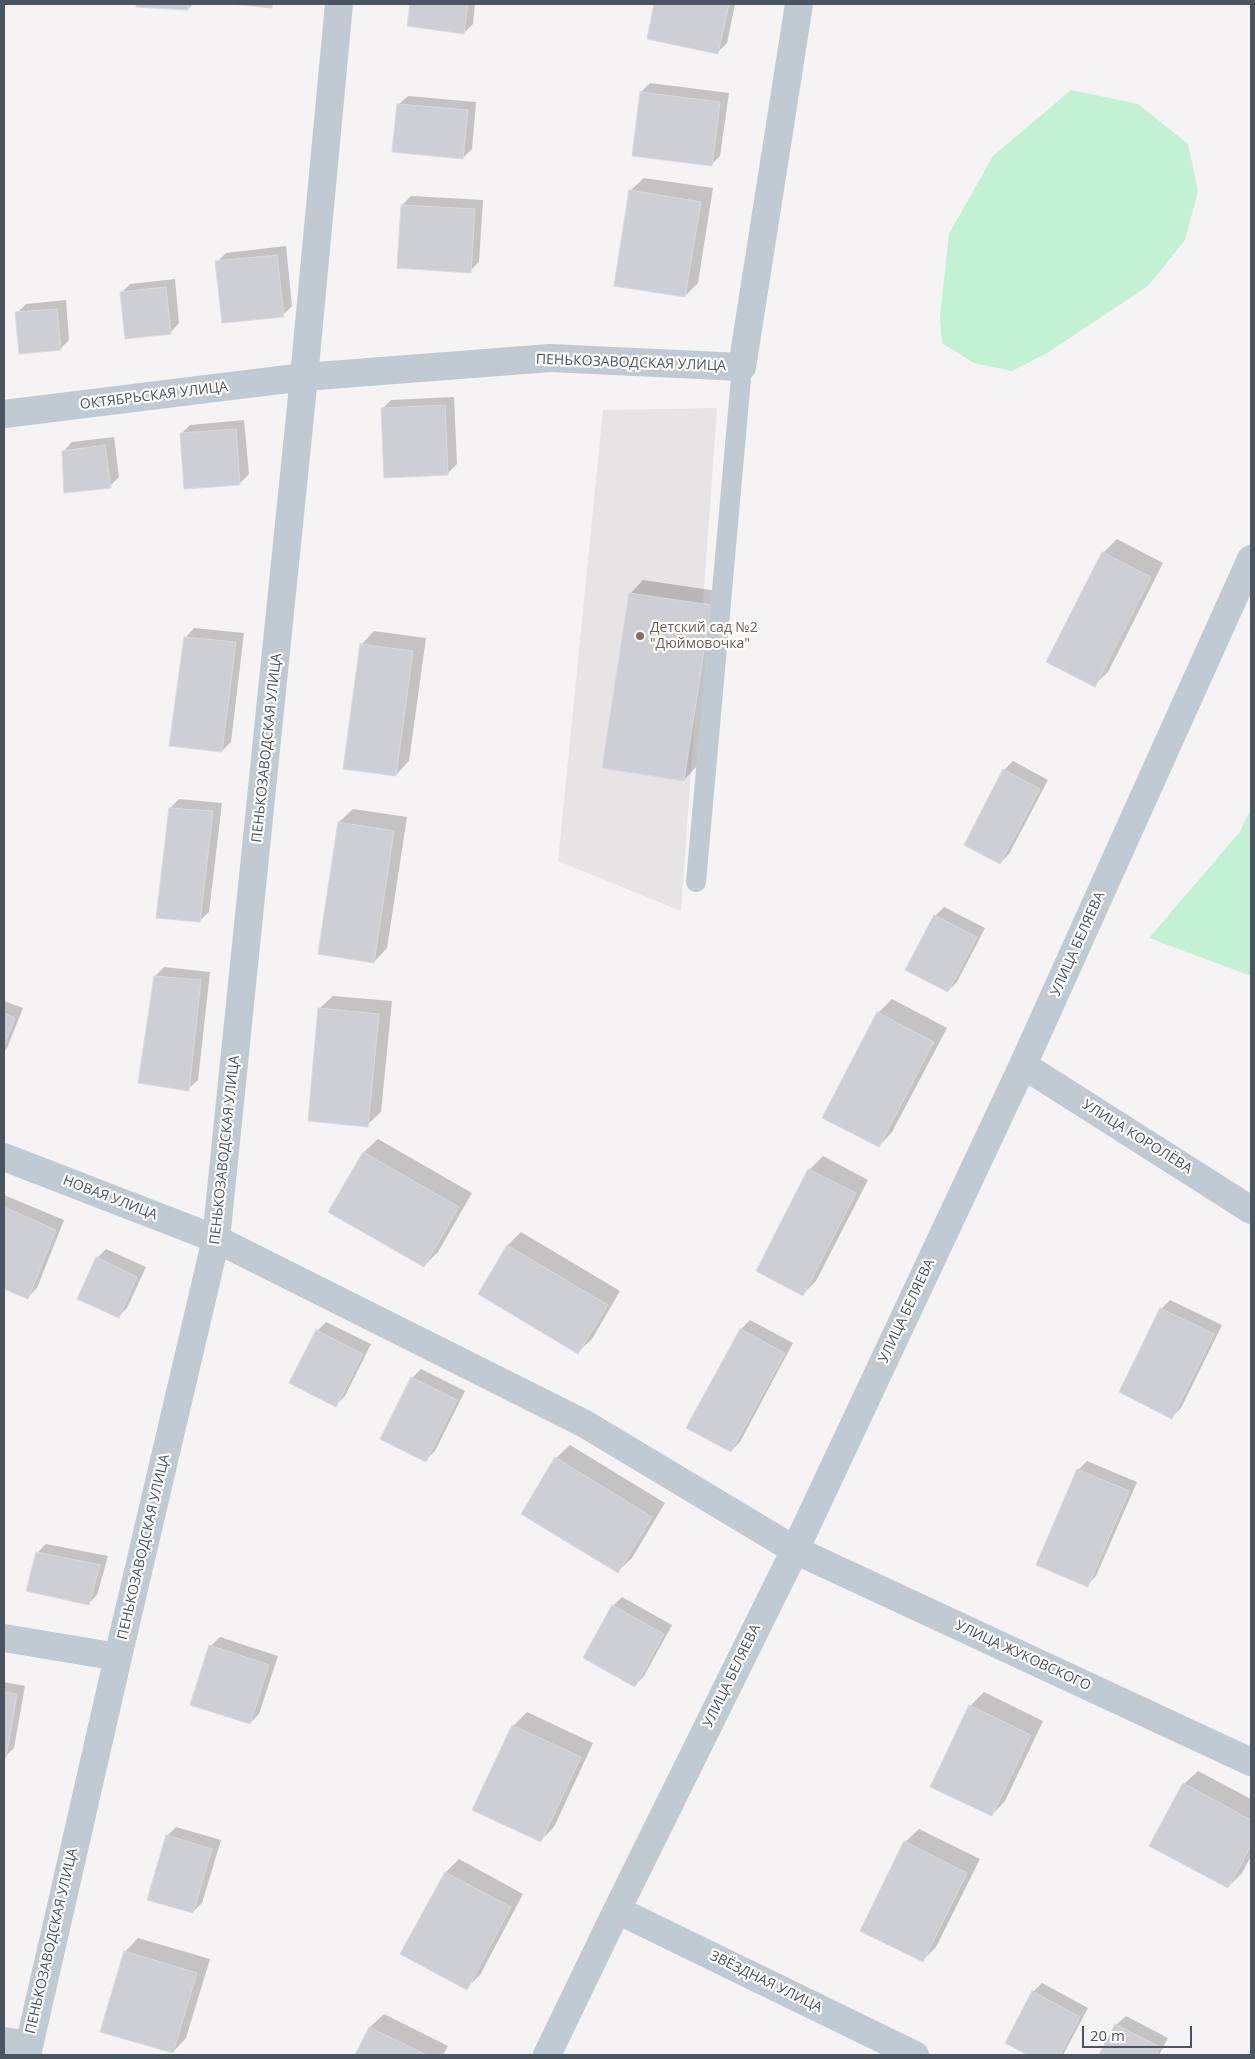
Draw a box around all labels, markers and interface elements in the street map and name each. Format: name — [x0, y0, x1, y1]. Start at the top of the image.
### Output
street label: ПЕНЬКОЗАВОДСКАЯ УЛИЦА — [536, 351, 726, 375]
street label: ОКТЯБРЬСКАЯ УЛИЦА — [79, 379, 229, 413]
place label: Детский сад №2 "Дюймовочка" — [650, 620, 758, 652]
marker: Детский сад №2 "Дюймовочка" — [634, 630, 646, 642]
street label: ПЕНЬКОЗАВОДСКАЯ УЛИЦА — [249, 653, 285, 843]
street label: УЛИЦА БЕЛЯЕВА — [1047, 889, 1109, 999]
street label: ПЕНЬКОЗАВОДСКАЯ УЛИЦА — [207, 1055, 243, 1245]
street label: УЛИЦА КОРОЛЁВА — [1079, 1096, 1195, 1178]
street label: НОВАЯ УЛИЦА — [60, 1172, 160, 1224]
street label: УЛИЦА БЕЛЯЕВА — [876, 1256, 938, 1366]
street label: ПЕНЬКОЗАВОДСКАЯ УЛИЦА — [114, 1452, 174, 1642]
street label: УЛИЦА ЖУКОВСКОГО — [953, 1617, 1093, 1695]
street label: УЛИЦА БЕЛЯЕВА — [700, 1622, 764, 1730]
street label: ПЕНЬКОЗАВОДСКАЯ УЛИЦА — [22, 1846, 82, 2036]
street label: ЗВЁЗДНАЯ УЛИЦА — [707, 1948, 825, 2016]
scale bar — [1085, 2016, 1195, 2048]
text: 20 m — [1090, 2025, 1125, 2045]

